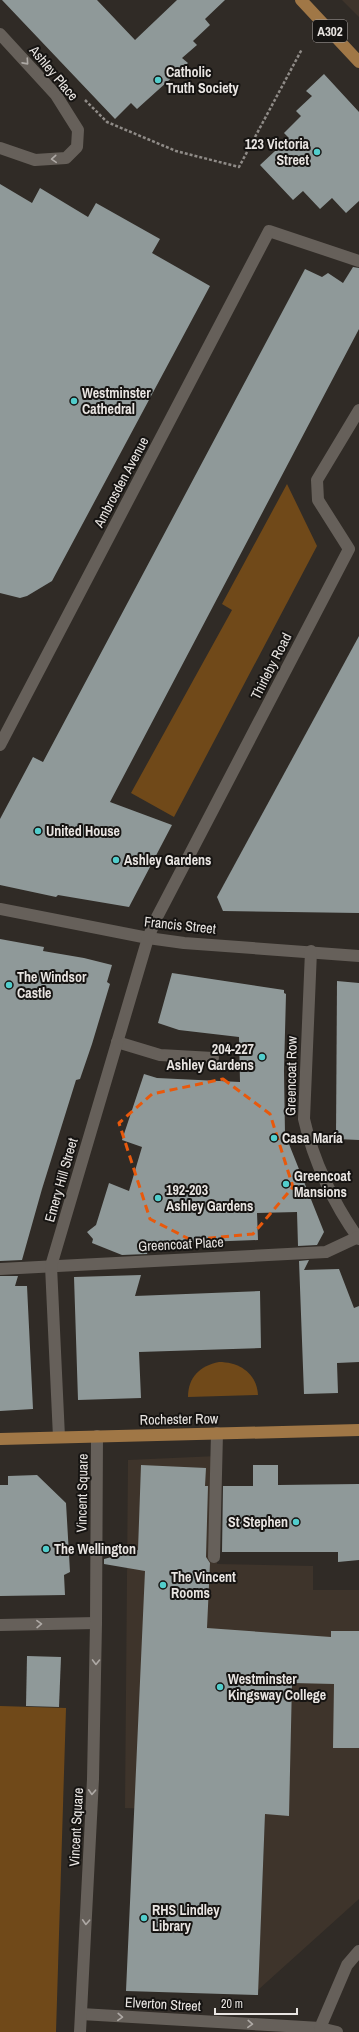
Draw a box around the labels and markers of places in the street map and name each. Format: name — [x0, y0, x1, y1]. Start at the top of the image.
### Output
place label: Catholic Truth Society — [166, 63, 239, 97]
marker: Catholic Truth Society — [153, 75, 163, 85]
place label: 123 Victoria Street — [245, 135, 310, 169]
marker: 123 Victoria Street — [312, 147, 322, 157]
place label: Westminster Cathedral — [82, 384, 151, 418]
marker: Westminster Cathedral — [69, 396, 79, 406]
place label: United House — [46, 822, 120, 840]
marker: United House — [33, 826, 43, 836]
place label: Ashley Gardens — [124, 851, 211, 869]
marker: Ashley Gardens — [111, 855, 121, 865]
place label: The Windsor Castle — [17, 968, 87, 1002]
marker: The Windsor Castle — [4, 980, 14, 990]
place label: 204-227 Ashley Gardens — [167, 1040, 255, 1074]
marker: 204-227 Ashley Gardens — [257, 1052, 267, 1062]
place label: Casa María — [282, 1129, 343, 1147]
marker: Casa María — [269, 1133, 279, 1143]
place label: Greencoat Mansions — [294, 1167, 351, 1201]
marker: Greencoat Mansions — [281, 1179, 291, 1189]
place label: 192-203 Ashley Gardens — [166, 1181, 253, 1215]
marker: 192-203 Ashley Gardens — [153, 1193, 163, 1203]
place label: St Stephen — [228, 1513, 288, 1531]
marker: St Stephen — [291, 1517, 301, 1527]
place label: The Wellington — [54, 1540, 136, 1558]
marker: The Wellington — [41, 1544, 51, 1554]
place label: The Vincent Rooms — [171, 1568, 236, 1602]
marker: The Vincent Rooms — [158, 1580, 168, 1590]
place label: Westminster Kingsway College — [228, 1670, 326, 1704]
marker: Westminster Kingsway College — [215, 1682, 225, 1692]
place label: RHS Lindley Library — [152, 1901, 220, 1935]
marker: RHS Lindley Library — [139, 1913, 149, 1923]

